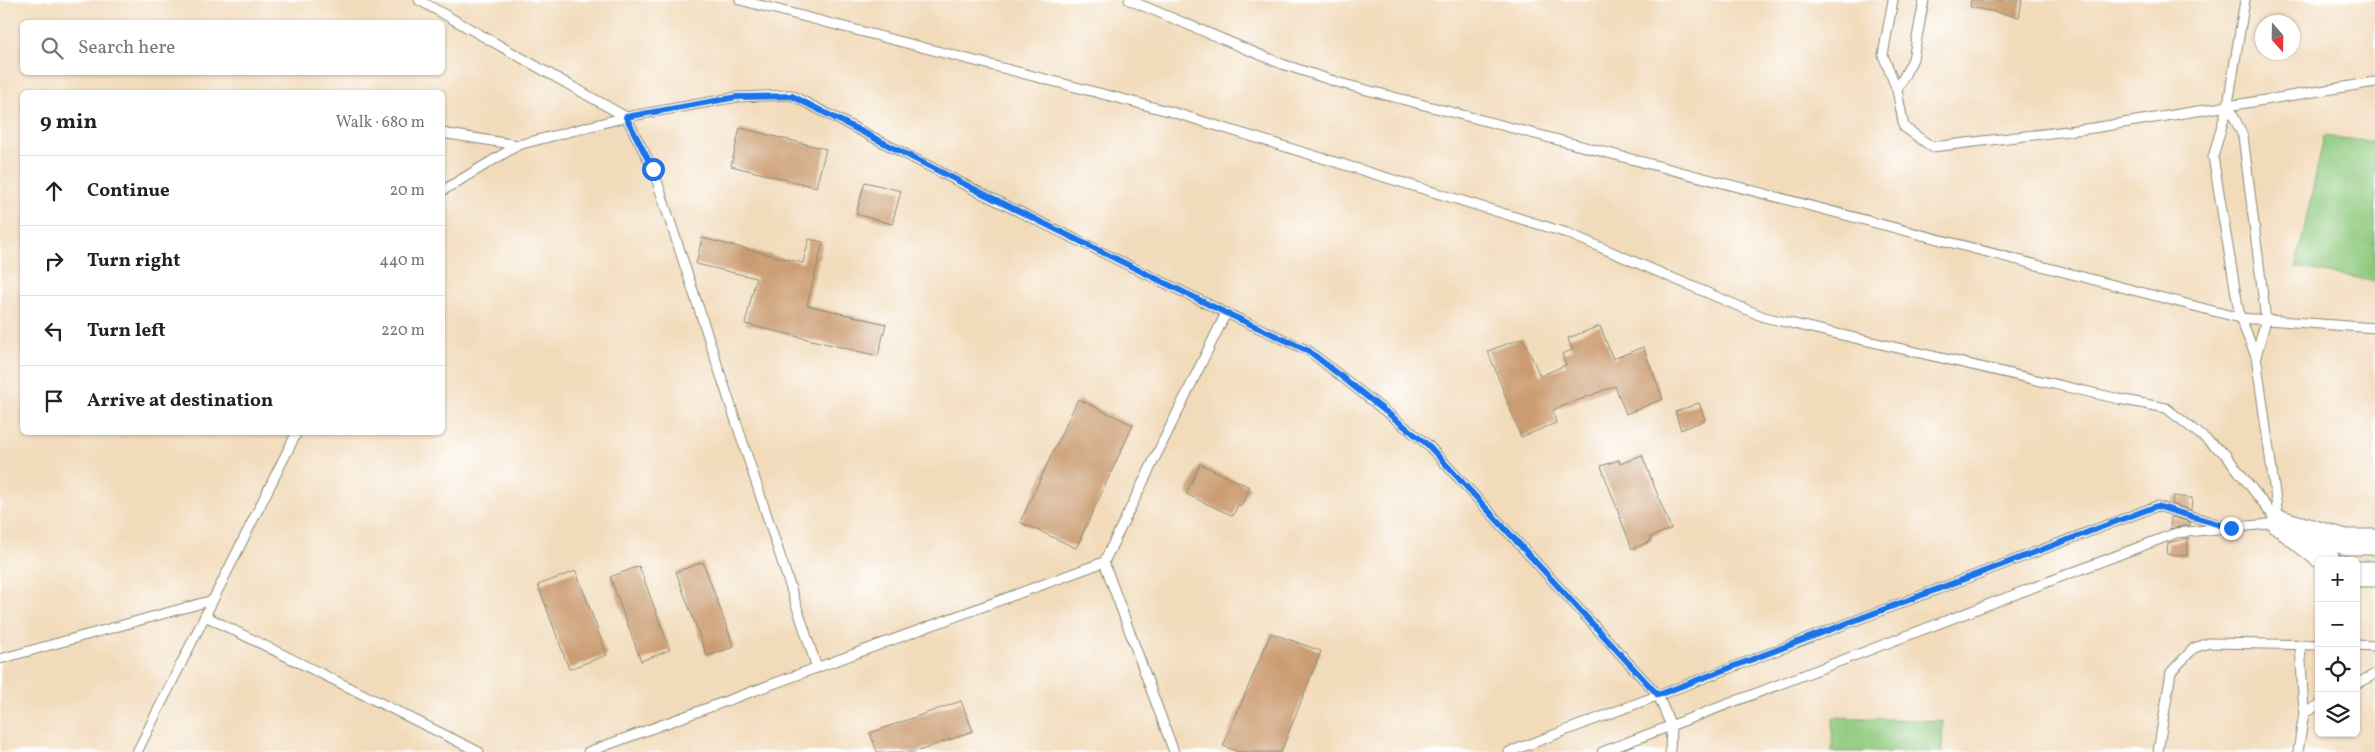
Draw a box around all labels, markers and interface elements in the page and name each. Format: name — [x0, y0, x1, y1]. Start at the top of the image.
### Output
north arrow — [2255, 15, 2300, 60]
search box — [20, 20, 445, 75]
icon: search — [38, 34, 66, 62]
text: Search here — [78, 35, 175, 61]
text: 9 min — [40, 108, 97, 137]
text: Walk · 680 m — [336, 112, 425, 134]
route start — [642, 158, 665, 181]
icon: ahead — [40, 177, 68, 205]
text: Continue — [87, 178, 170, 204]
text: 20 m — [390, 180, 425, 202]
icon: right — [40, 247, 68, 275]
text: Turn right — [87, 248, 180, 274]
text: 440 m — [379, 250, 425, 272]
icon: left — [40, 317, 68, 345]
text: Turn left — [87, 318, 166, 344]
text: 220 m — [381, 320, 425, 342]
icon: arrive — [40, 387, 68, 415]
text: Arrive at destination — [87, 388, 273, 414]
route end — [2220, 517, 2243, 540]
map controls — [2315, 557, 2360, 737]
button: + — [2315, 557, 2360, 602]
button: − — [2315, 602, 2360, 647]
button: locate — [2315, 647, 2360, 692]
button: layers — [2315, 692, 2360, 737]

